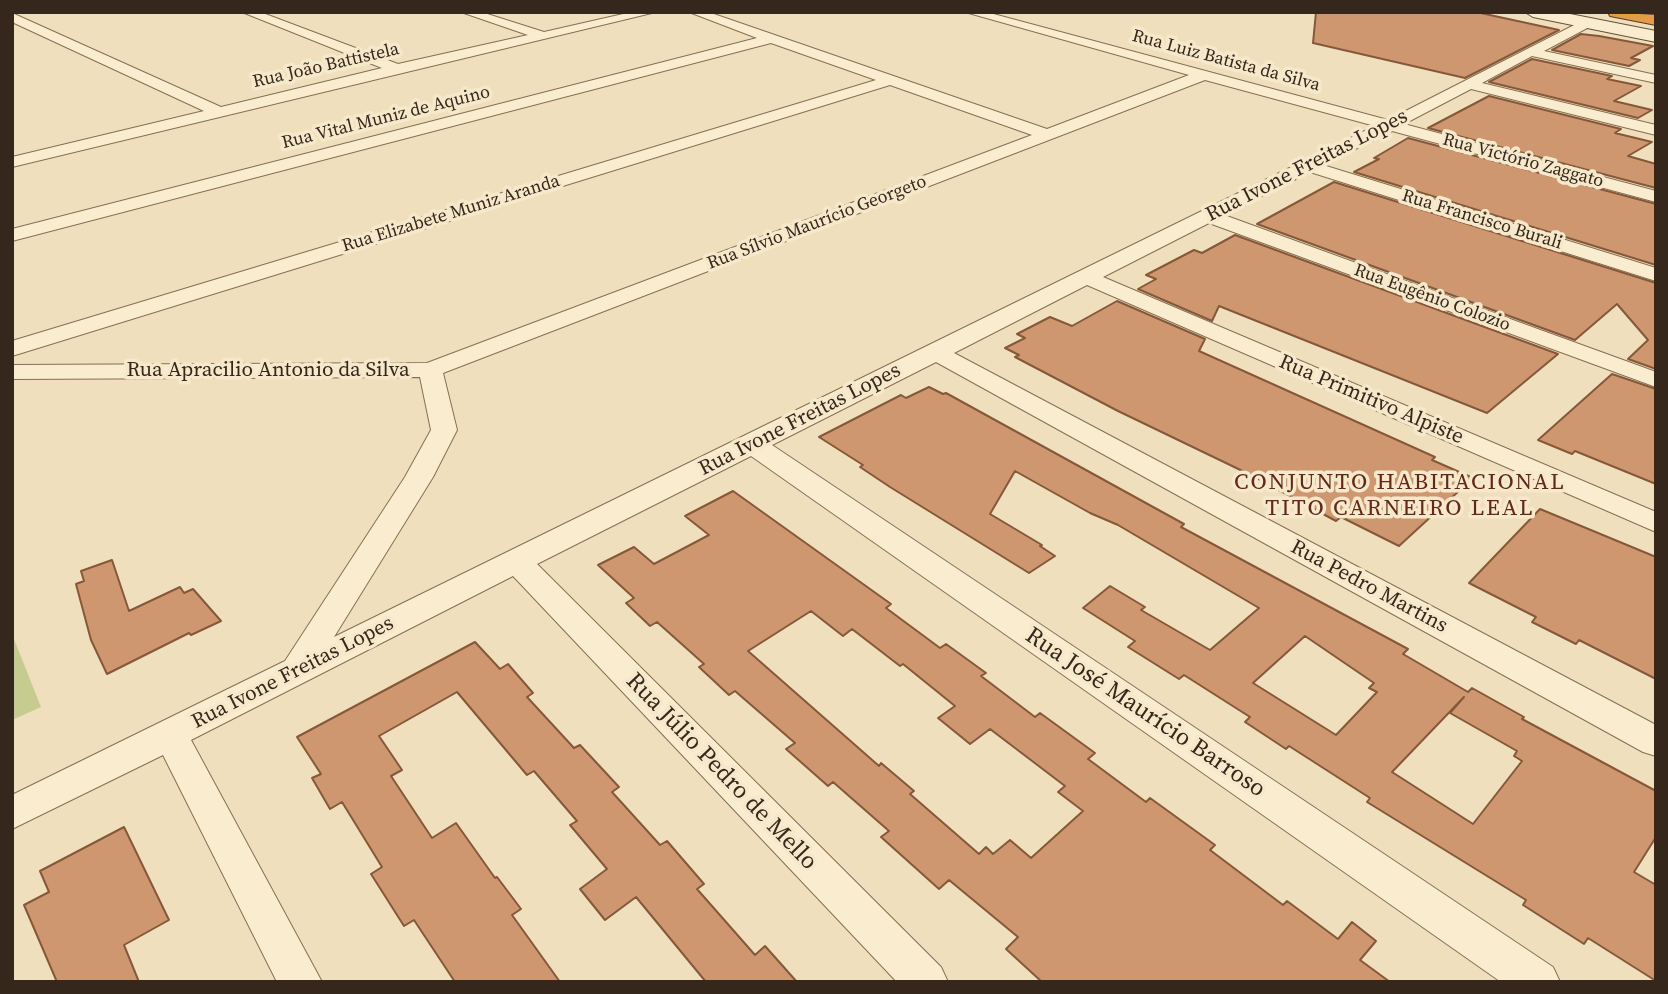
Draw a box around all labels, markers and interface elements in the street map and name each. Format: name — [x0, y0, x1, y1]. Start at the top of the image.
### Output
street label: Rua Luiz Batista da Silva — [1130, 25, 1322, 97]
street label: Rua João Battistela — [251, 39, 401, 93]
street label: Rua Vital Muniz de Aquino — [280, 82, 492, 154]
street label: Rua Ivone Freitas Lopes — [1202, 104, 1412, 228]
street label: Rua Victório Zaggato — [1440, 129, 1606, 193]
street label: Rua Elizabete Muniz Aranda — [339, 171, 563, 257]
street label: Rua Sílvio Maurício Georgeto — [704, 171, 930, 275]
street label: Rua Francisco Burali — [1399, 185, 1565, 255]
street label: Rua Eugênio Colozio — [1351, 260, 1513, 336]
street label: Rua Primitivo Alpiste — [1275, 350, 1467, 450]
street label: Rua Apracilio Antonio da Silva — [126, 358, 410, 384]
street label: Rua Ivone Freitas Lopes — [695, 358, 905, 482]
district label: CONJUNTO HABITACIONAL TITO CARNEIRO LEAL — [1237, 469, 1563, 523]
street label: Rua Pedro Martins — [1286, 535, 1452, 639]
street label: Rua Ivone Freitas Lopes — [188, 611, 398, 735]
street label: Rua José Maurício Barroso — [1019, 622, 1271, 804]
street label: Rua Júlio Pedro de Mello — [619, 667, 823, 877]

